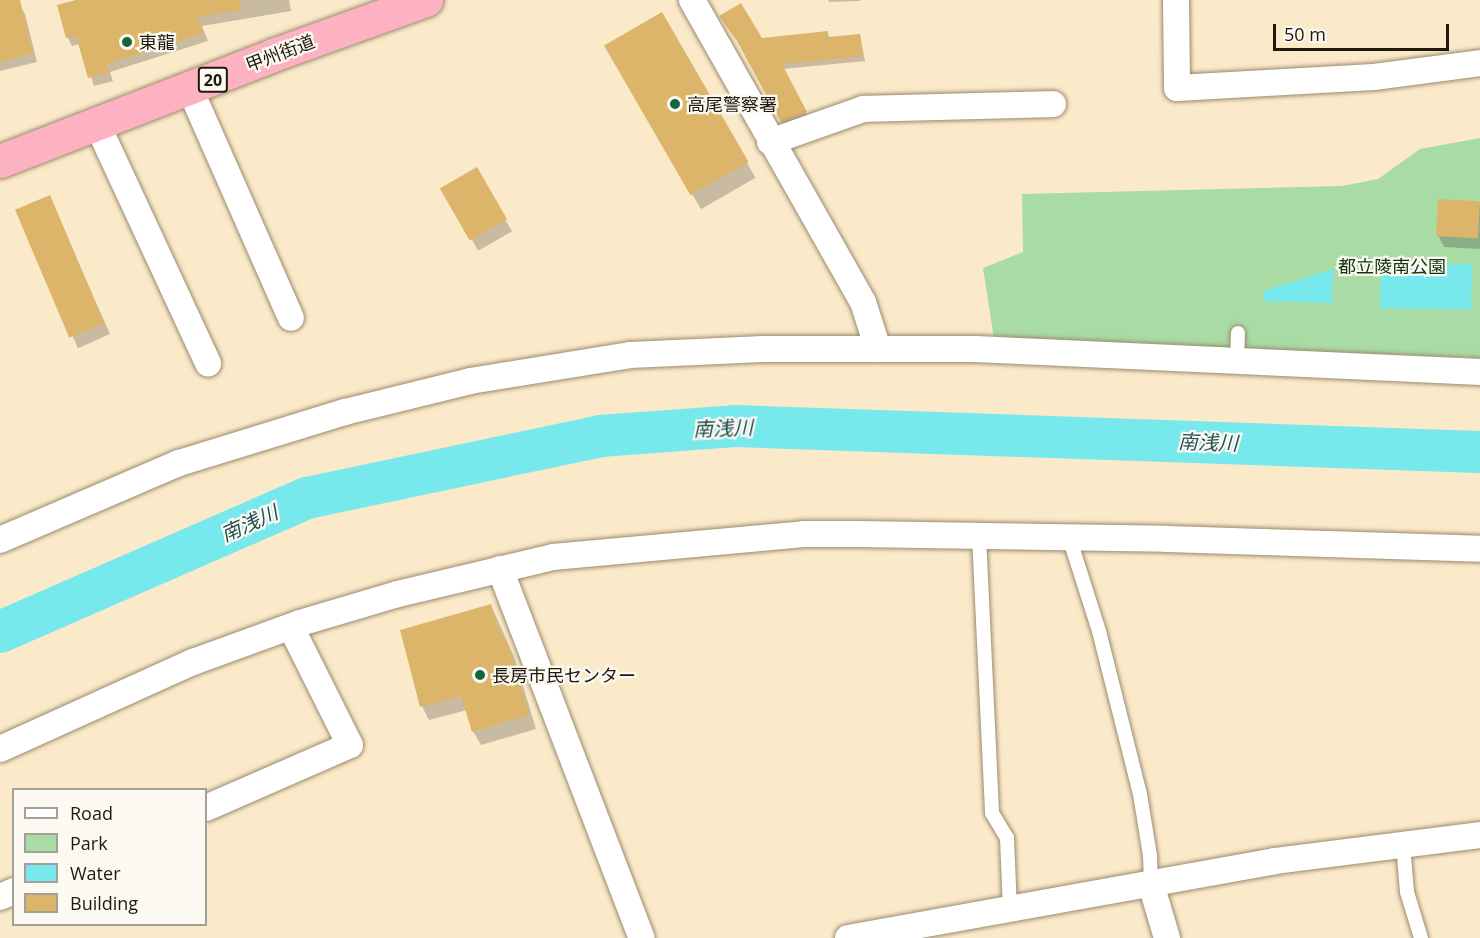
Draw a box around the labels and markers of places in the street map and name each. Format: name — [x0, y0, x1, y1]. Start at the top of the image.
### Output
place label: 東龍 — [139, 31, 175, 53]
marker: 東龍 — [120, 35, 134, 49]
place label: 高尾警察署 — [687, 93, 777, 115]
marker: 高尾警察署 — [668, 97, 682, 111]
place label: 長房市民センター — [492, 664, 636, 686]
marker: 長房市民センター — [473, 668, 487, 682]

